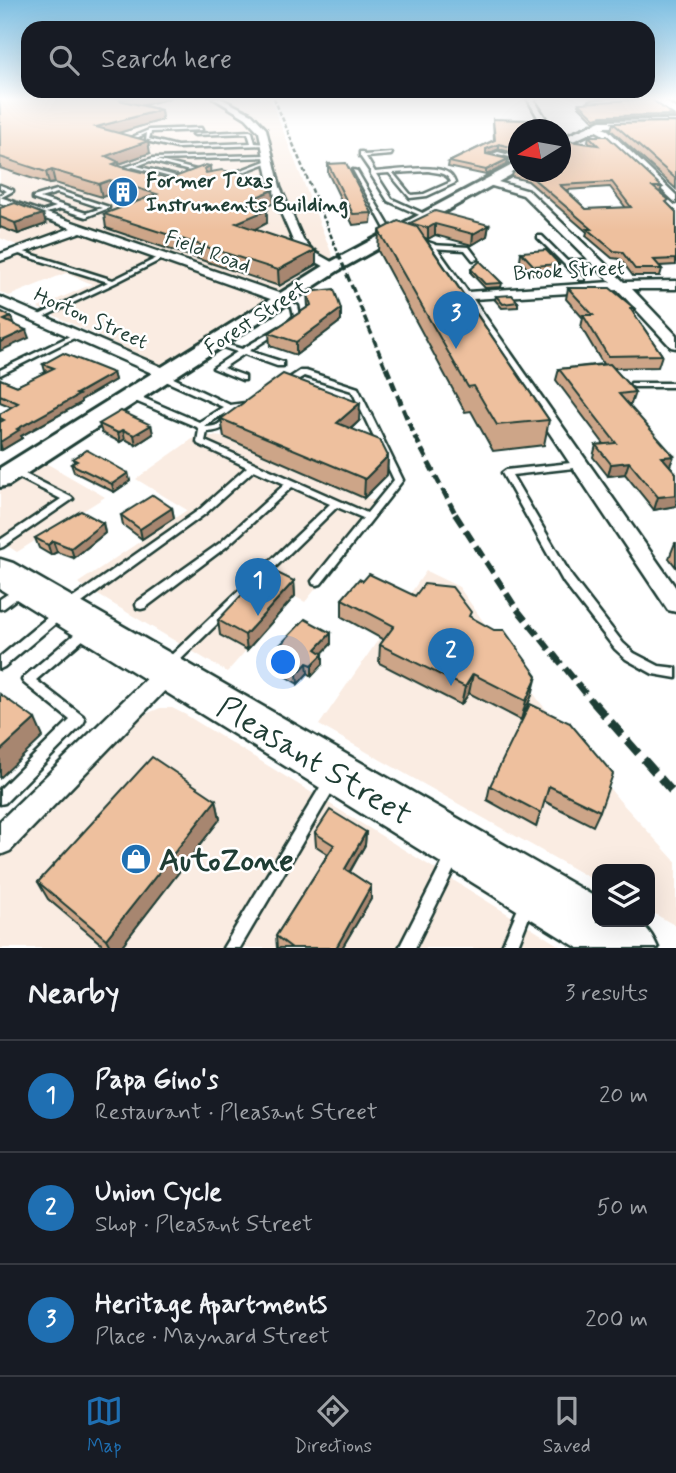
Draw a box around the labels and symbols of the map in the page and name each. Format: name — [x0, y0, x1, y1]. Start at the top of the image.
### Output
north arrow — [508, 119, 571, 182]
place label: Former Texas Instruments Building — [146, 167, 348, 219]
building icon: Former Texas Instruments Building — [106, 175, 140, 209]
street label: Field Road — [161, 224, 254, 280]
street label: Brook Street — [512, 254, 626, 288]
street label: Forest Street — [199, 273, 314, 362]
street label: Horton Street — [29, 281, 152, 357]
pin: 3 — [433, 291, 479, 349]
pin: 1 — [235, 558, 281, 616]
pin: 2 — [428, 628, 474, 686]
your location — [266, 645, 300, 679]
street label: Pleasant Street — [209, 687, 419, 836]
place label: AutoZone — [159, 840, 294, 882]
shop icon: AutoZone — [119, 842, 153, 876]

